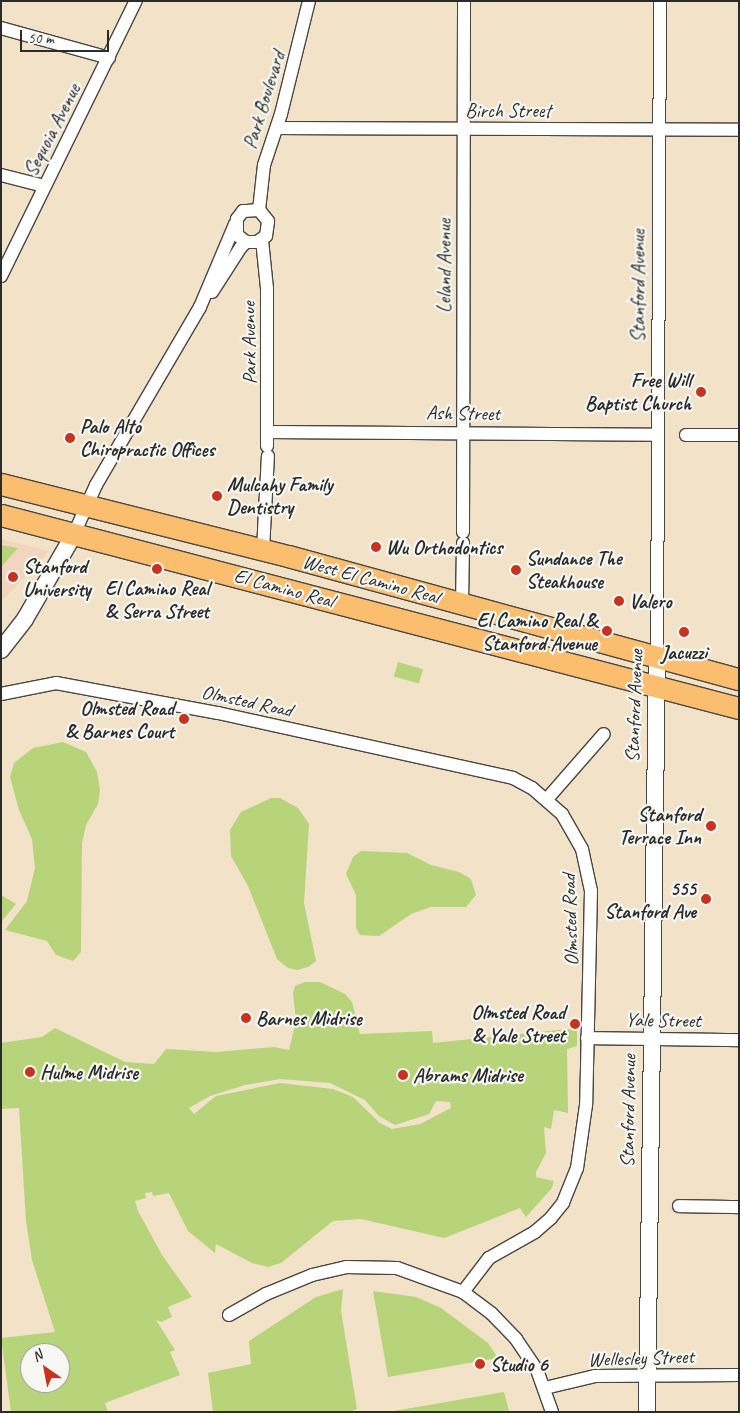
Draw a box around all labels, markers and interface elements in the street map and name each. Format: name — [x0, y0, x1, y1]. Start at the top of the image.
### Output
scale bar — [22, 20, 111, 52]
text: 50 m — [28, 29, 54, 48]
street label: Park Boulevard — [238, 48, 290, 152]
street label: Sequoia Avenue — [19, 80, 85, 180]
street label: Birch Street — [465, 98, 551, 122]
street label: Leland Avenue — [432, 219, 456, 313]
street label: Stanford Avenue — [626, 229, 650, 343]
street label: Park Avenue — [236, 302, 262, 384]
place label: Free Will Baptist Church — [584, 369, 691, 416]
marker: Free Will Baptist Church — [695, 386, 707, 398]
street label: Ash Street — [426, 400, 500, 426]
place label: Palo Alto Chiropractic Offices — [80, 414, 214, 461]
marker: Palo Alto Chiropractic Offices — [64, 432, 76, 444]
place label: Mulcahy Family Dentistry — [227, 472, 332, 519]
marker: Mulcahy Family Dentistry — [211, 490, 223, 502]
place label: Wu Orthodontics — [386, 535, 502, 559]
marker: Wu Orthodontics — [370, 541, 382, 553]
place label: Sundance The Steakhouse — [526, 546, 622, 593]
street label: West El Camino Real — [300, 549, 442, 609]
place label: Stanford University — [23, 554, 91, 601]
marker: El Camino Real & Serra Street — [151, 563, 163, 575]
street label: El Camino Real — [232, 563, 336, 613]
marker: Sundance The Steakhouse — [510, 564, 522, 576]
marker: Stanford University — [7, 571, 19, 583]
place label: El Camino Real & Serra Street — [105, 577, 209, 624]
place label: Valero — [629, 589, 671, 613]
marker: Valero — [613, 595, 625, 607]
place label: El Camino Real & Stanford Avenue — [478, 608, 597, 655]
marker: El Camino Real & Stanford Avenue — [601, 625, 613, 637]
marker: Jacuzzi — [678, 626, 690, 638]
place label: Jacuzzi — [661, 640, 707, 664]
street label: Stanford Avenue — [620, 649, 648, 763]
street label: Olmsted Road — [199, 680, 295, 722]
place label: Olmsted Road & Barnes Court — [66, 696, 174, 743]
marker: Olmsted Road & Barnes Court — [178, 713, 190, 725]
place label: Stanford Terrace Inn — [619, 802, 701, 849]
marker: Stanford Terrace Inn — [705, 820, 717, 832]
street label: Olmsted Road — [556, 874, 584, 966]
place label: 555 Stanford Ave — [604, 876, 696, 923]
marker: 555 Stanford Ave — [700, 893, 712, 905]
place label: Olmsted Road & Yale Street — [471, 1000, 565, 1047]
place label: Barnes Midrise — [256, 1006, 362, 1030]
street label: Yale Street — [625, 1007, 701, 1033]
marker: Barnes Midrise — [240, 1012, 252, 1024]
marker: Olmsted Road & Yale Street — [569, 1018, 581, 1030]
street label: Stanford Avenue — [615, 1054, 641, 1168]
place label: Hulme Midrise — [40, 1060, 138, 1084]
place label: Abrams Midrise — [413, 1063, 523, 1087]
marker: Hulme Midrise — [24, 1066, 36, 1078]
marker: Abrams Midrise — [397, 1069, 409, 1081]
north arrow — [20, 1343, 70, 1393]
street label: Wellesley Street — [587, 1344, 695, 1372]
text: N — [29, 1346, 45, 1365]
place label: Studio 6 — [490, 1352, 548, 1376]
marker: Studio 6 — [474, 1358, 486, 1370]

